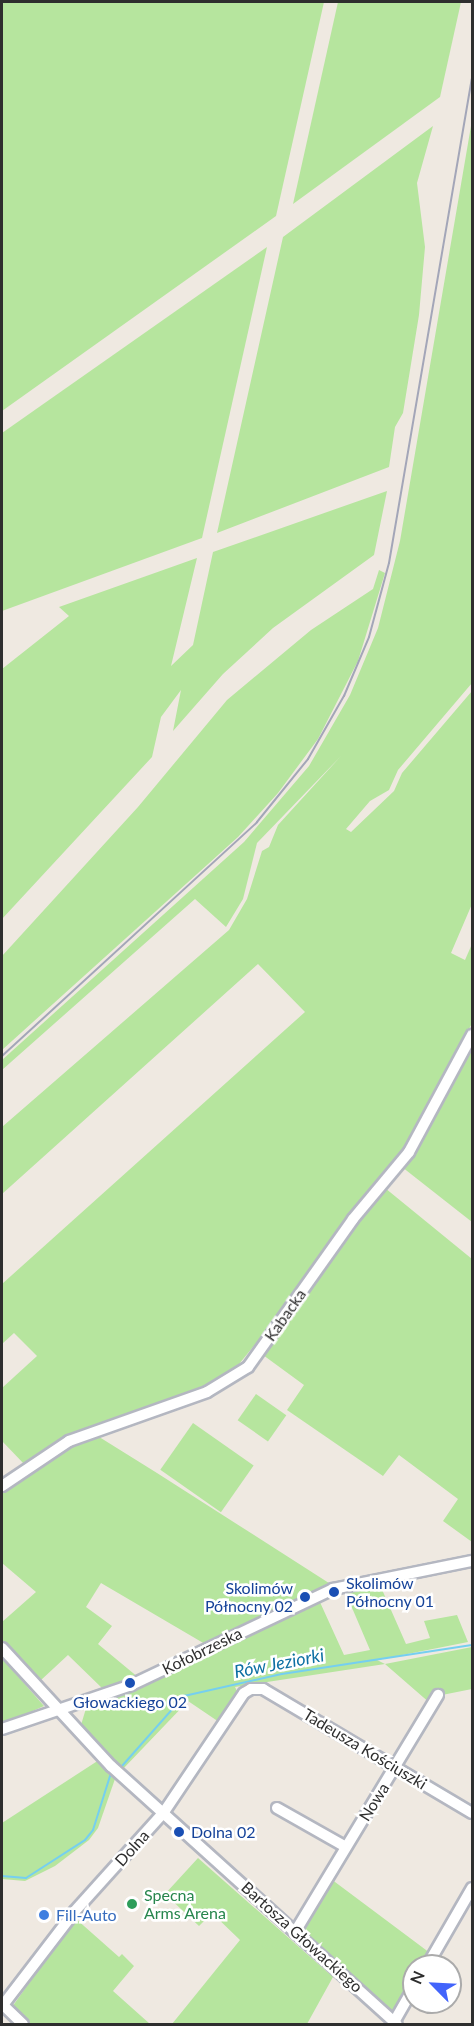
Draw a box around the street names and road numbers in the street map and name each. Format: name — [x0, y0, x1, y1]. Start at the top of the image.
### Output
street label: Kabacka — [260, 1285, 310, 1345]
street label: Kołobrzeska — [159, 1623, 245, 1679]
street label: Tadeusza Kościuszki — [300, 1705, 430, 1793]
street label: Nowa — [355, 1779, 393, 1825]
street label: Dolna — [111, 1826, 153, 1870]
street label: Bartosza Głowackiego — [238, 1878, 366, 1996]

